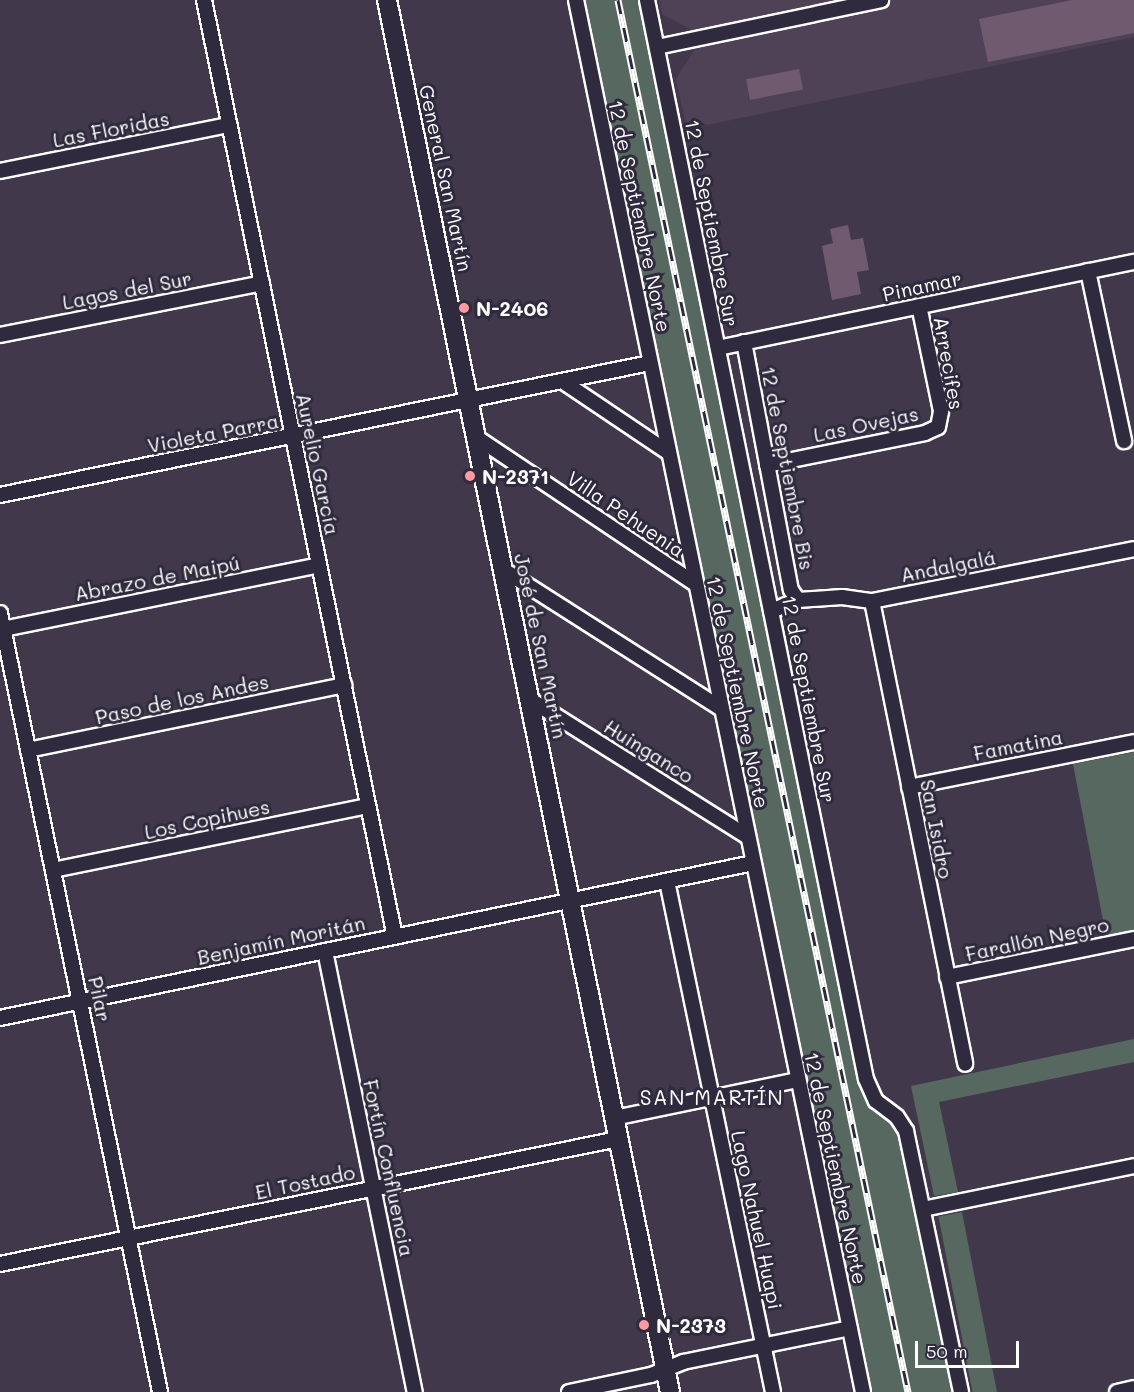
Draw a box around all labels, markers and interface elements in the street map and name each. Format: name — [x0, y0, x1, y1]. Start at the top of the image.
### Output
street label: General San Martín — [414, 82, 478, 274]
street label: 12 de Septiembre Norte — [604, 98, 676, 334]
street label: Las Floridas — [51, 106, 171, 152]
street label: 12 de Septiembre Sur — [680, 117, 744, 329]
street label: Lagos del Sur — [60, 266, 194, 314]
street label: Pinamar — [880, 266, 964, 306]
place label: N-2406 — [476, 296, 548, 320]
marker: N-2406 — [457, 301, 471, 315]
street label: Arrecifes — [929, 315, 969, 411]
street label: 12 de Septiembre Bis — [756, 364, 820, 572]
street label: Aurelio García — [291, 391, 345, 537]
street label: Las Ovejas — [811, 401, 921, 447]
street label: Violeta Parra — [145, 409, 281, 457]
place label: N-2371 — [482, 464, 549, 488]
street label: Villa Pehuenia — [563, 466, 689, 562]
marker: N-2371 — [463, 469, 477, 483]
street label: Andalgalá — [898, 545, 998, 587]
street label: Abrazo de Maipú — [72, 550, 242, 606]
street label: José de San Martín — [510, 551, 572, 741]
street label: 12 de Septiembre Norte — [702, 574, 774, 810]
street label: 12 de Septiembre Sur — [777, 593, 841, 805]
street label: Paso de los Andes — [93, 669, 271, 729]
street label: Huinganco — [600, 714, 698, 788]
street label: Famatina — [971, 725, 1065, 765]
street label: San Isidro — [916, 777, 958, 881]
street label: Los Copihues — [142, 794, 272, 844]
street label: Benjamín Moritán — [195, 910, 367, 970]
street label: Farallón Negro — [963, 912, 1111, 966]
street label: Pilar — [83, 974, 117, 1024]
street label: 12 de Septiembre Norte — [800, 1050, 872, 1286]
street label: Fortín Confluencia — [359, 1077, 419, 1259]
district label: SAN MARTÍN — [640, 1084, 784, 1110]
street label: Lago Nahuel Huapi — [726, 1128, 788, 1312]
street label: El Tostado — [253, 1160, 357, 1204]
place label: N-2373 — [656, 1313, 726, 1337]
marker: N-2373 — [637, 1318, 651, 1332]
scale bar — [918, 1329, 1022, 1367]
text: 50 m — [926, 1339, 968, 1363]

